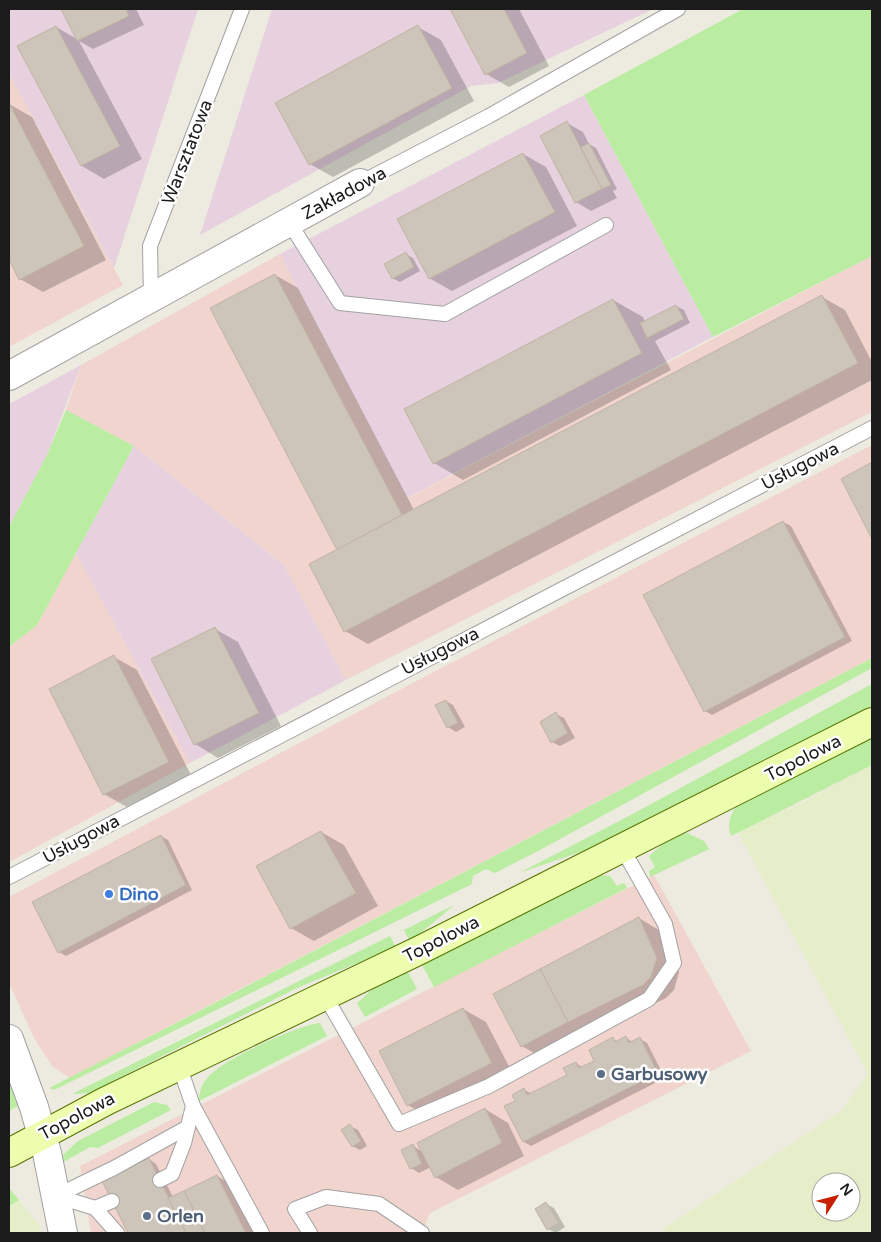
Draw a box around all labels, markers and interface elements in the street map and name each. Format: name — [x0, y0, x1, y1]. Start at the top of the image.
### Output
street label: Warsztatowa — [157, 96, 217, 208]
street label: Zakładowa — [298, 162, 390, 224]
street label: Usługowa — [758, 437, 842, 495]
street label: Usługowa — [398, 622, 482, 680]
street label: Topolowa — [761, 729, 845, 787]
street label: Usługowa — [39, 810, 123, 868]
place label: Dino — [119, 883, 159, 905]
marker: Dino — [103, 888, 115, 900]
street label: Topolowa — [399, 910, 483, 968]
place label: Garbusowy — [611, 1063, 708, 1085]
marker: Garbusowy — [595, 1068, 607, 1080]
street label: Topolowa — [35, 1087, 119, 1145]
north arrow — [811, 1172, 861, 1222]
text: N — [836, 1180, 856, 1199]
place label: Orlen — [157, 1205, 204, 1227]
marker: Orlen — [141, 1210, 153, 1222]

